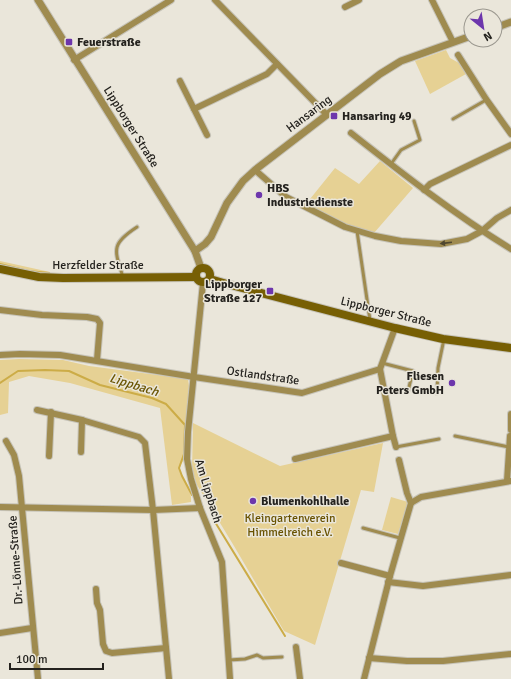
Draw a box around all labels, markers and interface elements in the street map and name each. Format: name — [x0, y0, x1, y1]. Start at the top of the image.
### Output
north arrow — [463, 8, 503, 48]
text: N — [481, 29, 494, 44]
place label: Feuerstraße — [77, 35, 141, 50]
marker: Feuerstraße — [64, 37, 74, 47]
street label: Lippborger Straße — [100, 84, 162, 170]
street label: Hansaring — [283, 92, 335, 136]
place label: Hansaring 49 — [342, 109, 412, 124]
marker: Hansaring 49 — [329, 111, 339, 121]
place label: HBS Industriedienste — [267, 181, 353, 210]
marker: HBS Industriedienste — [254, 190, 264, 200]
one-way arrow — [440, 240, 452, 246]
street label: Herzfelder Straße — [52, 258, 144, 273]
place label: Lippborger Straße 127 — [204, 277, 263, 306]
marker: Lippborger Straße 127 — [265, 286, 275, 296]
street label: Lippborger Straße — [339, 293, 433, 331]
street label: Ostlandstraße — [226, 363, 300, 389]
place label: Fliesen Peters GmbH — [376, 369, 444, 398]
water label: Lippbach — [108, 370, 161, 400]
marker: Fliesen Peters GmbH — [447, 378, 457, 388]
street label: Am Lippbach — [191, 457, 225, 525]
place label: Blumenkohlhalle — [261, 494, 349, 509]
marker: Blumenkohlhalle — [248, 496, 258, 506]
park label: Kleingartenverein Himmelreich e.V. — [244, 511, 336, 540]
street label: Dr.-Lönne-Straße — [5, 515, 27, 605]
scale bar — [10, 645, 103, 671]
text: 100 m — [16, 652, 48, 667]

